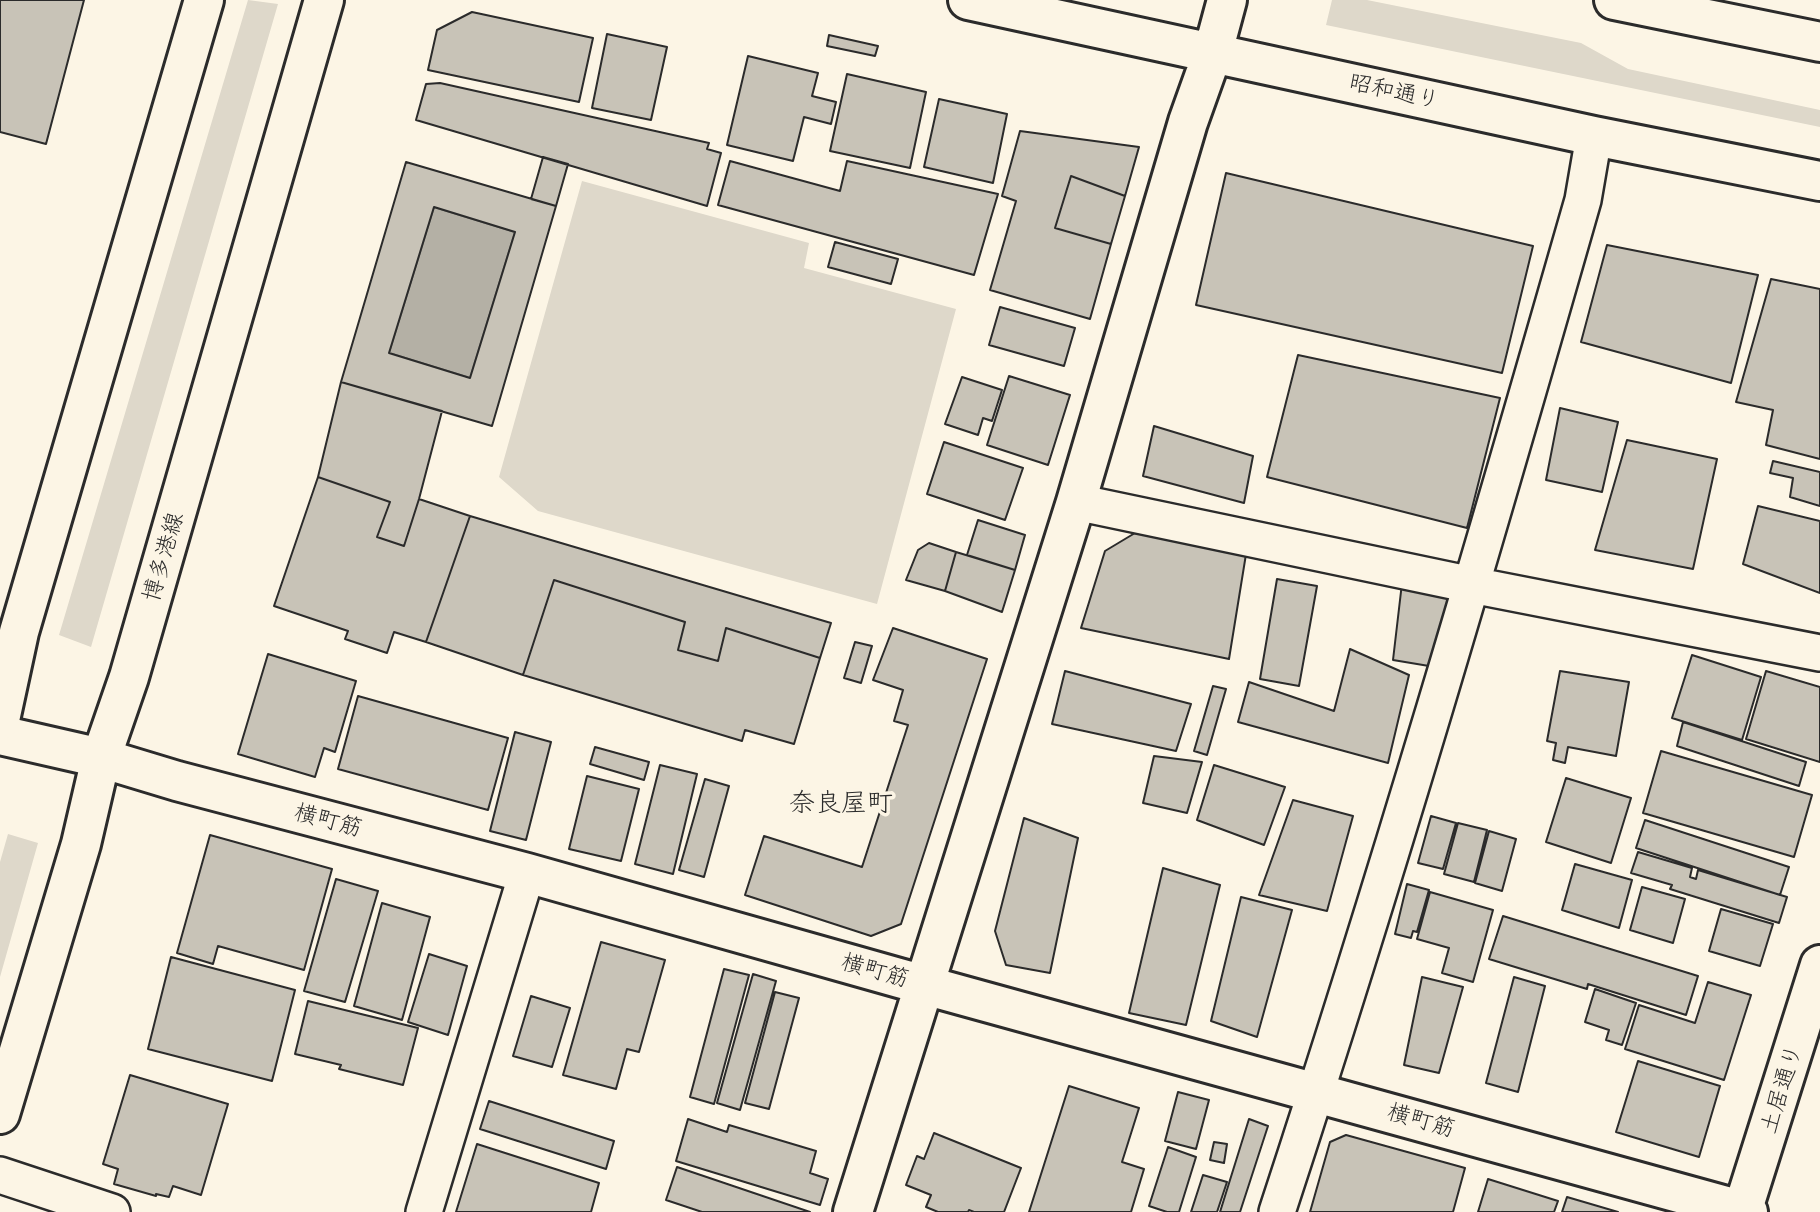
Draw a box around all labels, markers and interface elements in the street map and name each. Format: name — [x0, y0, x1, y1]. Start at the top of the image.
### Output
street label: 昭和通り — [1346, 69, 1442, 115]
street label: 博多港線 — [138, 509, 190, 605]
district label: 奈良屋町 — [789, 788, 893, 820]
street label: 横町筋 — [291, 799, 365, 843]
street label: 横町筋 — [838, 948, 912, 994]
street label: 土居通り — [1755, 1041, 1809, 1137]
street label: 横町筋 — [1384, 1098, 1458, 1144]

